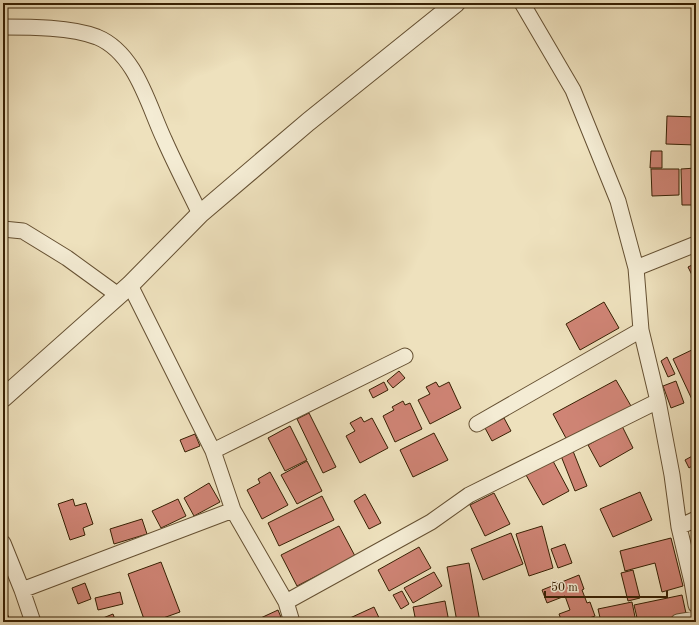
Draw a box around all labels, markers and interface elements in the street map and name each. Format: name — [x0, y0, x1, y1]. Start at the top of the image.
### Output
scale bar — [545, 573, 667, 599]
text: 50 m — [551, 581, 578, 594]

